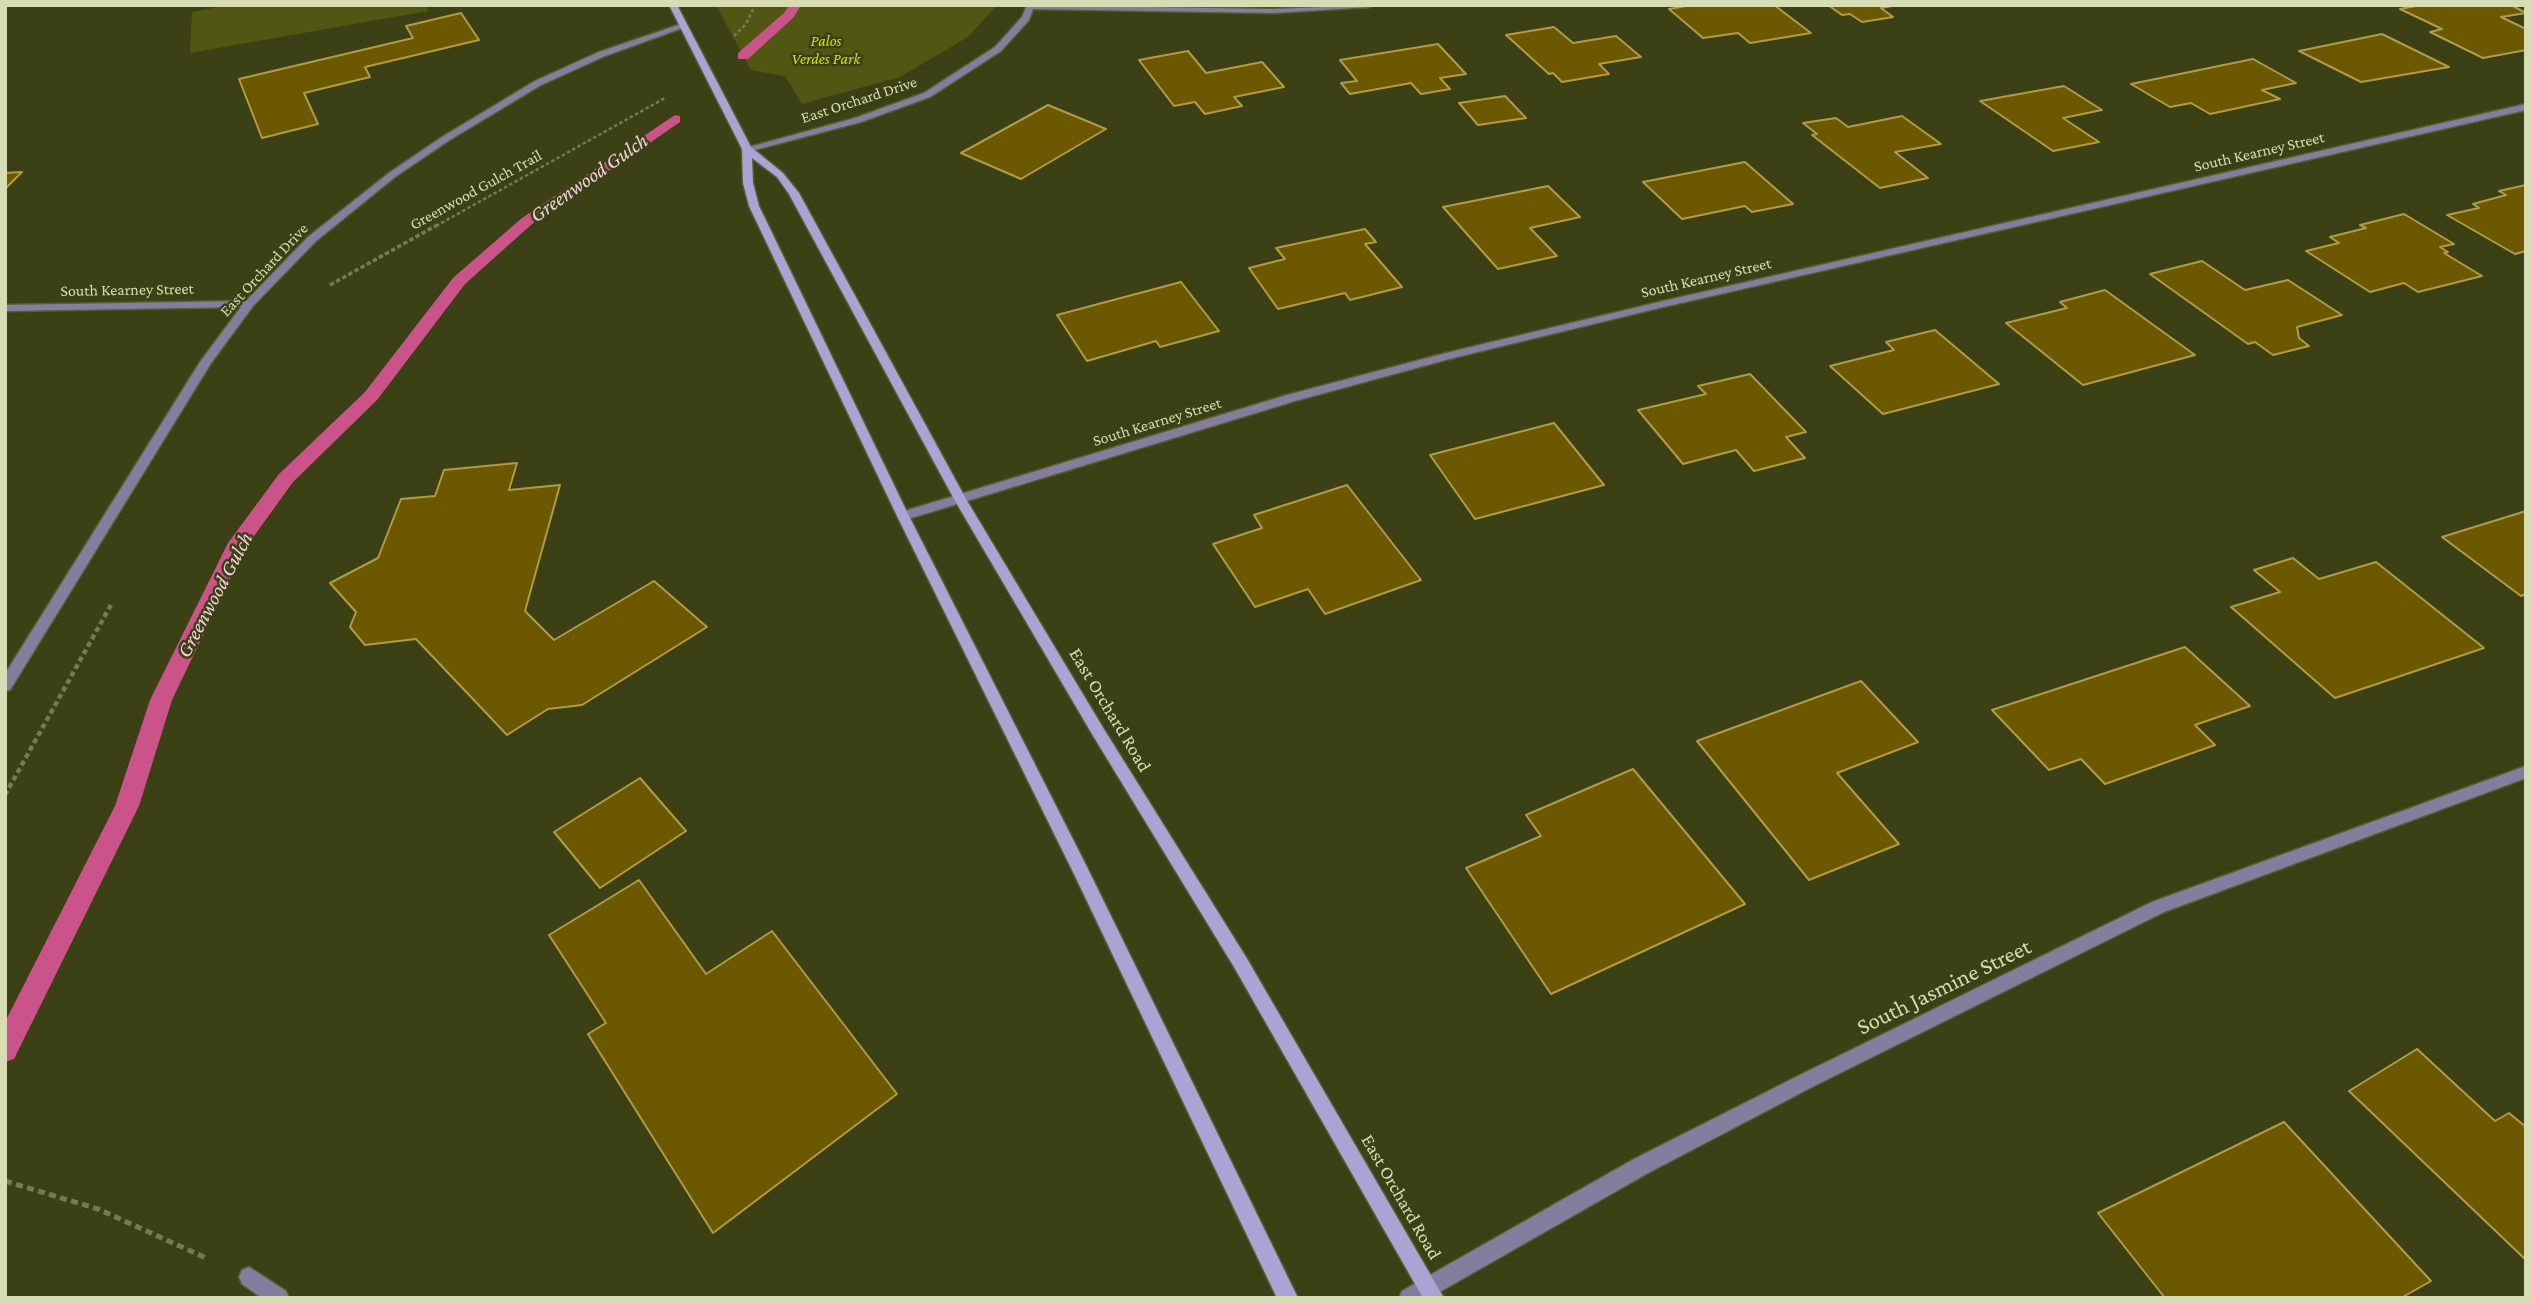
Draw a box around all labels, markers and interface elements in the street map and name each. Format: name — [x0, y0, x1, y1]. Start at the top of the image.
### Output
park label: Palos Verdes Park — [792, 31, 860, 69]
street label: East Orchard Drive — [799, 72, 919, 128]
water label: Greenwood Gulch — [525, 128, 653, 228]
street label: South Kearney Street — [2192, 128, 2326, 176]
street label: Greenwood Gulch Trail — [407, 146, 545, 234]
street label: East Orchard Drive — [216, 219, 312, 321]
street label: South Kearney Street — [1639, 254, 1773, 302]
street label: South Kearney Street — [60, 279, 194, 301]
street label: South Kearney Street — [1090, 393, 1224, 451]
water label: Greenwood Gulch — [171, 528, 259, 662]
street label: East Orchard Road — [1064, 644, 1156, 776]
street label: South Jasmine Street — [1852, 933, 2036, 1041]
street label: East Orchard Road — [1356, 1130, 1446, 1264]

